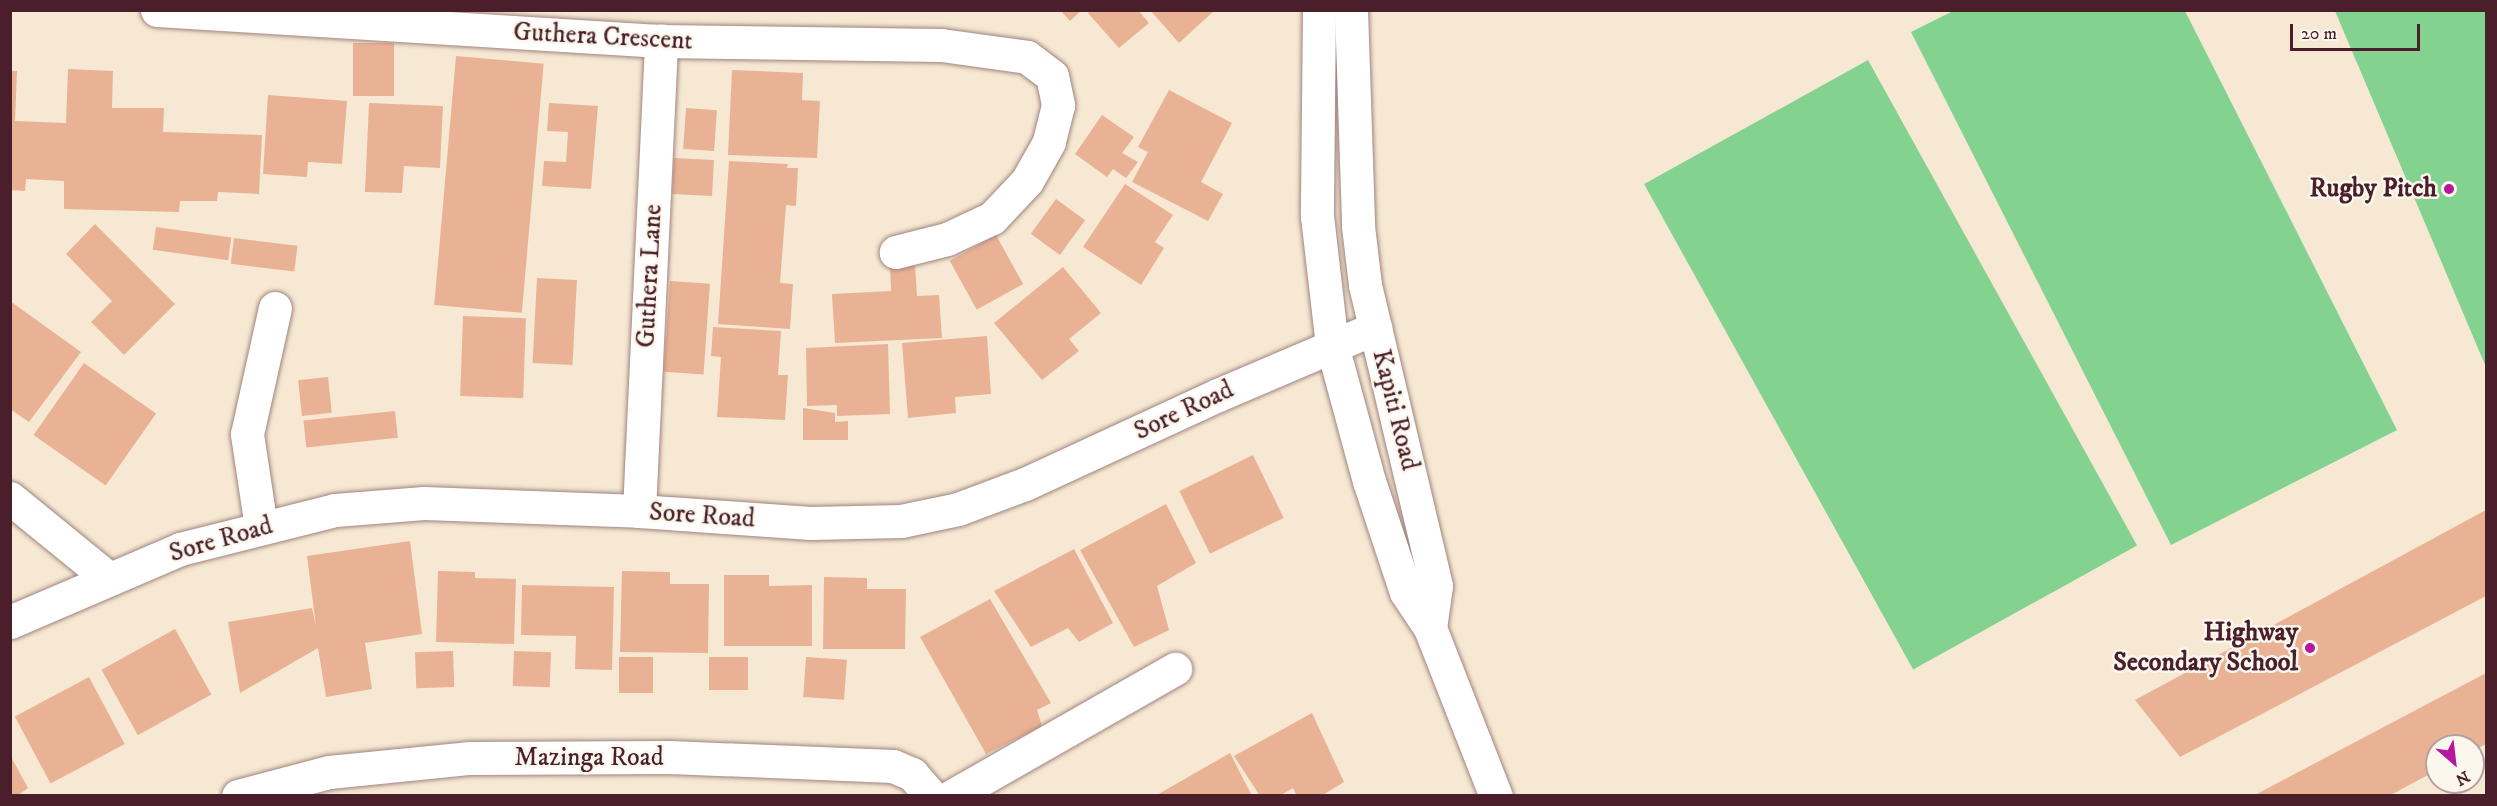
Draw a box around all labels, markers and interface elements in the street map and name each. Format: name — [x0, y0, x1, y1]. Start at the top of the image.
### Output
scale bar — [2293, 12, 2424, 50]
street label: Guthera Crescent — [512, 17, 694, 57]
text: 20 m — [2301, 23, 2337, 45]
place label: Rugby Pitch — [2310, 173, 2437, 205]
marker: Rugby Pitch — [2442, 182, 2456, 196]
street label: Guthera Lane — [631, 203, 669, 349]
street label: Kapiti Road — [1365, 346, 1425, 474]
street label: Sore Road — [1129, 374, 1239, 448]
street label: Sore Road — [648, 497, 756, 535]
street label: Sore Road — [166, 510, 276, 570]
place label: Highway Secondary School — [2113, 617, 2298, 678]
marker: Highway Secondary School — [2303, 641, 2317, 655]
north arrow — [2425, 734, 2485, 794]
street label: Mazinga Road — [514, 742, 664, 774]
text: N — [2452, 766, 2473, 790]

